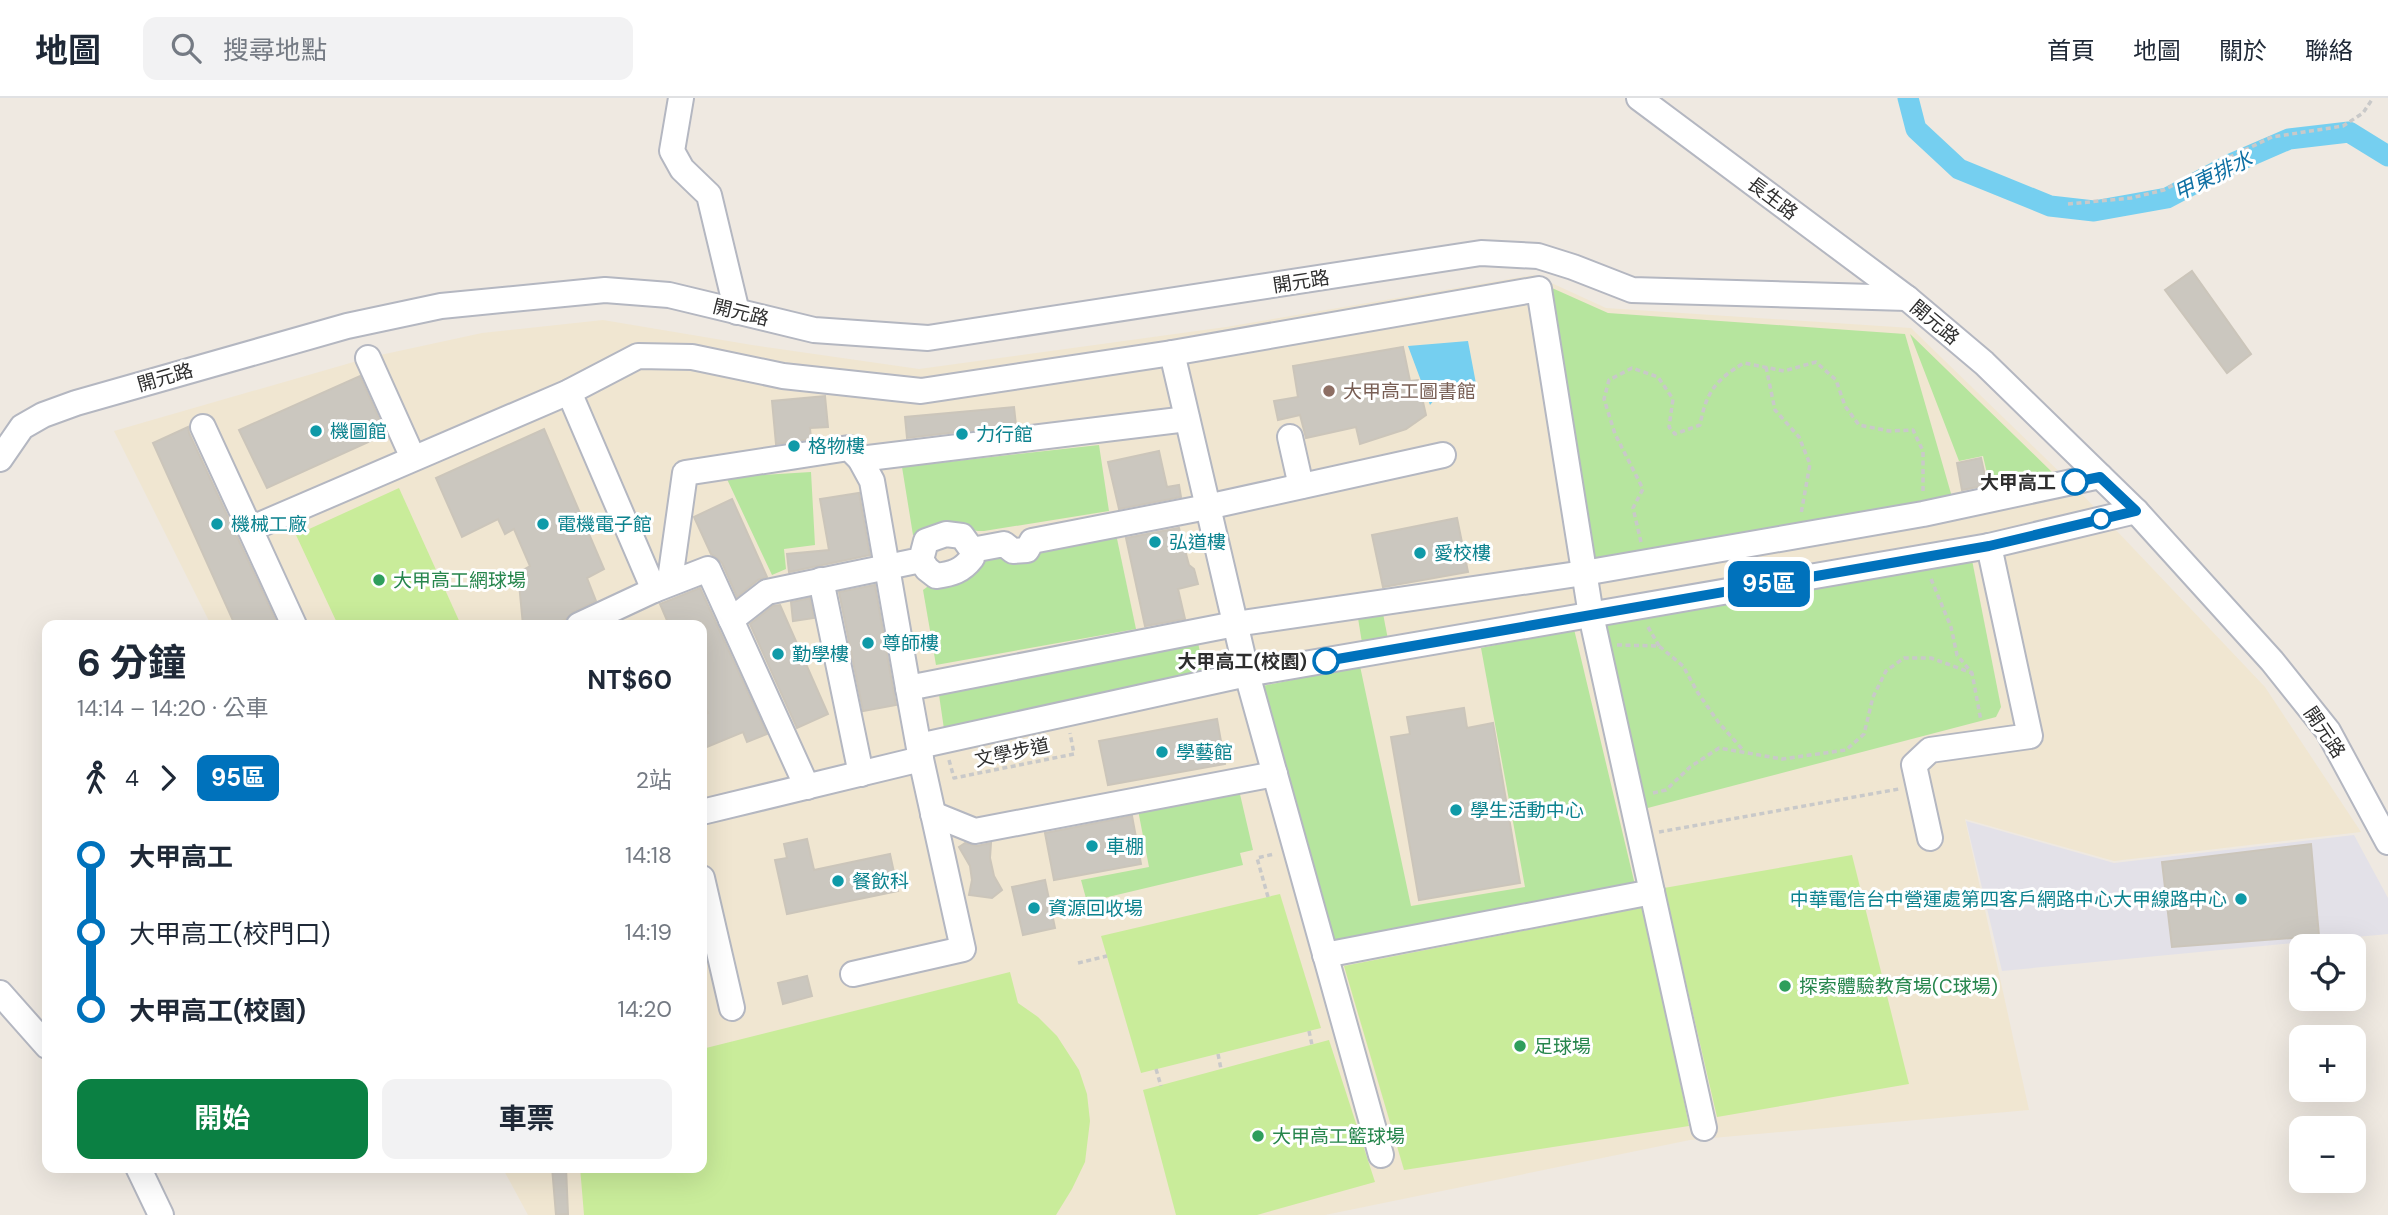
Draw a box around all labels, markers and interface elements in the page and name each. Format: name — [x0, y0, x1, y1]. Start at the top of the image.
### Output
search box — [143, 17, 633, 80]
text: 地圖 — [35, 29, 101, 72]
icon: search — [167, 29, 205, 67]
text: 搜尋地點 — [223, 33, 327, 67]
text: 首頁 — [2047, 35, 2095, 66]
text: 地圖 — [2133, 35, 2181, 66]
text: 關於 — [2219, 35, 2267, 66]
text: 聯絡 — [2305, 35, 2353, 66]
water label: 甲東排水 — [2169, 145, 2258, 207]
street label: 長生路 — [1742, 171, 1803, 226]
street label: 開元路 — [1271, 265, 1331, 298]
street label: 開元路 — [710, 293, 772, 332]
street label: 開元路 — [1905, 294, 1965, 350]
street label: 開元路 — [134, 358, 196, 397]
place label: 大甲高工圖書館 — [1343, 379, 1476, 404]
marker: 大甲高工圖書館 — [1321, 383, 1337, 399]
place label: 機圖館 — [330, 419, 387, 444]
place label: 力行館 — [976, 422, 1033, 447]
marker: 機圖館 — [308, 423, 324, 439]
marker: 力行館 — [954, 426, 970, 442]
place label: 格物樓 — [808, 434, 865, 459]
marker: 格物樓 — [786, 438, 802, 454]
marker: 大甲高工 — [2062, 469, 2088, 495]
place label: 大甲高工 — [1980, 470, 2056, 495]
unlabelled marker — [2091, 509, 2111, 529]
place label: 機械工廠 — [231, 512, 307, 537]
place label: 電機電子館 — [557, 512, 652, 537]
marker: 機械工廠 — [209, 516, 225, 532]
marker: 電機電子館 — [535, 516, 551, 532]
place label: 弘道樓 — [1169, 530, 1226, 555]
marker: 弘道樓 — [1147, 534, 1163, 550]
place label: 愛校樓 — [1434, 541, 1491, 566]
marker: 愛校樓 — [1412, 545, 1428, 561]
line badge: 95區 — [1729, 561, 1809, 607]
place label: 大甲高工網球場 — [393, 568, 526, 593]
text: 95區 — [1742, 568, 1796, 599]
marker: 大甲高工網球場 — [371, 572, 387, 588]
place label: 尊師樓 — [882, 631, 939, 656]
marker: 尊師樓 — [860, 635, 876, 651]
text: 6 分鐘 — [77, 638, 186, 688]
place label: 勤學樓 — [792, 642, 849, 667]
marker: 勤學樓 — [770, 646, 786, 662]
marker: 大甲高工(校園) — [1313, 648, 1339, 674]
place label: 大甲高工(校園) — [1178, 649, 1307, 674]
text: NT$60 — [587, 663, 672, 697]
text: 14:14 – 14:20 · 公車 — [77, 693, 269, 723]
street label: 開元路 — [2298, 702, 2351, 763]
street label: 文學步道 — [972, 732, 1052, 773]
place label: 學藝館 — [1176, 740, 1233, 765]
marker: 學藝館 — [1154, 744, 1170, 760]
icon: walk — [77, 759, 115, 797]
icon: forward — [149, 759, 187, 797]
text: 95區 — [211, 762, 265, 793]
text: 4 — [125, 763, 139, 793]
text: 2站 — [636, 765, 672, 795]
place label: 學生活動中心 — [1470, 798, 1584, 823]
marker: 學生活動中心 — [1448, 802, 1464, 818]
place label: 車棚 — [1106, 834, 1144, 859]
marker: 車棚 — [1084, 838, 1100, 854]
text: 大甲高工 — [129, 840, 233, 874]
text: 14:18 — [625, 840, 672, 870]
place label: 餐飲科 — [852, 869, 909, 894]
marker: 餐飲科 — [830, 873, 846, 889]
place label: 中華電信台中營運處第四客戶網路中心大甲線路中心 — [1790, 887, 2227, 912]
marker: 中華電信台中營運處第四客戶網路中心大甲線路中心 — [2233, 891, 2249, 907]
place label: 資源回收場 — [1048, 896, 1143, 921]
marker: 資源回收場 — [1026, 900, 1042, 916]
text: 大甲高工(校門口) — [129, 917, 330, 951]
text: 14:19 — [625, 917, 672, 947]
map controls — [2289, 934, 2366, 1193]
button: locate — [2289, 934, 2366, 1011]
place label: 探索體驗教育場(C球場) — [1799, 974, 1998, 999]
marker: 探索體驗教育場(C球場) — [1777, 978, 1793, 994]
text: 大甲高工(校園) — [129, 994, 306, 1028]
text: 14:20 — [617, 994, 672, 1024]
button: + — [2289, 1025, 2366, 1102]
place label: 足球場 — [1534, 1034, 1591, 1059]
marker: 足球場 — [1512, 1038, 1528, 1054]
button: 開始 — [77, 1079, 368, 1159]
button: 車票 — [382, 1079, 672, 1159]
button: − — [2289, 1116, 2366, 1193]
place label: 大甲高工籃球場 — [1272, 1124, 1405, 1149]
marker: 大甲高工籃球場 — [1250, 1128, 1266, 1144]

